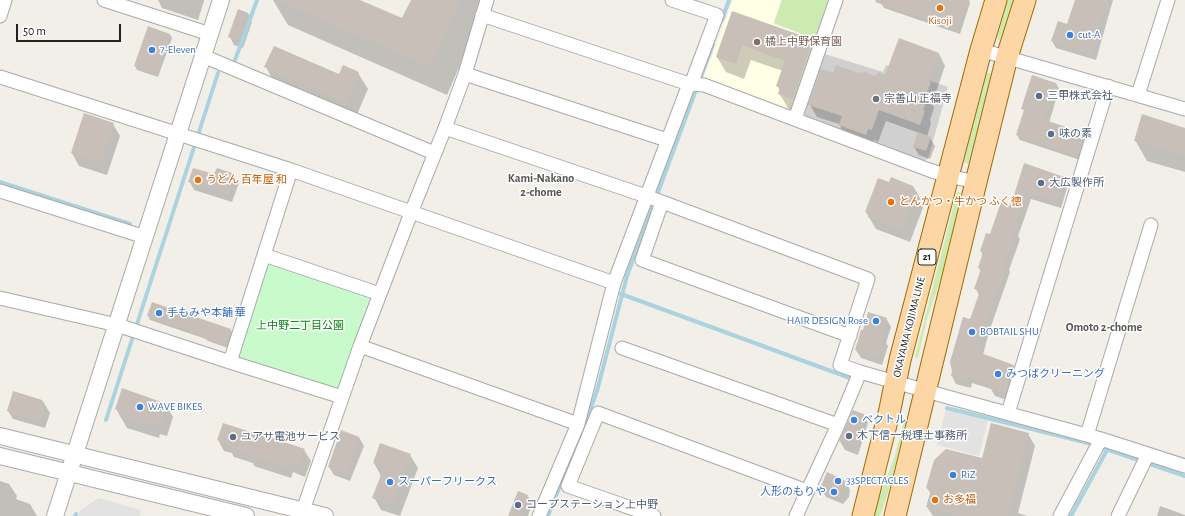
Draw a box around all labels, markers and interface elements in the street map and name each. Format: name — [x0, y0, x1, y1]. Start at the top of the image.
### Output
marker: Kisoji — [935, 3, 945, 13]
place label: Kisoji — [928, 14, 952, 28]
scale bar — [18, 16, 123, 42]
text: 50 m — [23, 25, 46, 37]
place label: cut-A — [1078, 28, 1100, 42]
marker: cut-A — [1065, 30, 1075, 40]
place label: 橘上中野保育園 — [765, 35, 842, 49]
marker: 橘上中野保育園 — [752, 37, 762, 47]
place label: 7-Eleven — [160, 43, 196, 57]
marker: 7-Eleven — [147, 45, 157, 55]
place label: 三甲株式会社 — [1047, 89, 1113, 103]
marker: 三甲株式会社 — [1034, 91, 1044, 101]
place label: 宗善山 正福寺 — [884, 92, 952, 106]
marker: 宗善山 正福寺 — [871, 94, 881, 104]
place label: 味の素 — [1059, 127, 1092, 141]
marker: 味の素 — [1046, 129, 1056, 139]
district label: Kami-Nakano 2-chome — [508, 171, 574, 199]
place label: うどん 百年屋 和 — [206, 173, 287, 187]
marker: うどん 百年屋 和 — [193, 175, 203, 185]
place label: 大広製作所 — [1049, 176, 1104, 190]
marker: 大広製作所 — [1036, 178, 1046, 188]
place label: とんかつ・牛かつ ふく徳 — [899, 195, 1022, 209]
marker: とんかつ・牛かつ ふく徳 — [886, 197, 896, 207]
road number: 21 — [918, 249, 936, 265]
street label: OKAYAMA KOJIMA LINE — [890, 275, 928, 379]
place label: 手もみや本舗 華 — [167, 306, 246, 320]
marker: 手もみや本舗 華 — [154, 308, 164, 318]
place label: HAIR DESIGN Rose — [787, 314, 868, 328]
marker: HAIR DESIGN Rose — [871, 316, 881, 326]
park label: 上中野二丁目公園 — [256, 319, 344, 333]
district label: Omoto 2-chome — [1066, 320, 1142, 334]
place label: BOBTAIL SHU — [980, 325, 1039, 339]
marker: BOBTAIL SHU — [967, 327, 977, 337]
place label: みつばクリーニング — [1006, 367, 1105, 381]
marker: みつばクリーニング — [993, 369, 1003, 379]
place label: WAVE BIKES — [148, 400, 202, 414]
marker: WAVE BIKES — [135, 402, 145, 412]
place label: ベクトル — [862, 413, 906, 427]
marker: ベクトル — [849, 415, 859, 425]
place label: 木下信一税理士事務所 — [857, 429, 967, 443]
place label: ユアサ電池サービス — [241, 430, 340, 444]
marker: 木下信一税理士事務所 — [844, 431, 854, 441]
marker: ユアサ電池サービス — [228, 432, 238, 442]
place label: RiZ — [961, 468, 976, 482]
marker: RiZ — [948, 470, 958, 480]
place label: 33SPECTACLES — [846, 474, 909, 488]
place label: スーパーフリークス — [398, 475, 497, 489]
marker: 33SPECTACLES — [833, 476, 843, 486]
marker: スーパーフリークス — [385, 477, 395, 487]
place label: 人形のもりや — [760, 485, 826, 499]
marker: 人形のもりや — [829, 487, 839, 497]
place label: お多福 — [943, 493, 976, 507]
marker: お多福 — [930, 495, 940, 505]
place label: コープステーション上中野 — [526, 498, 658, 512]
marker: コープステーション上中野 — [513, 500, 523, 510]

